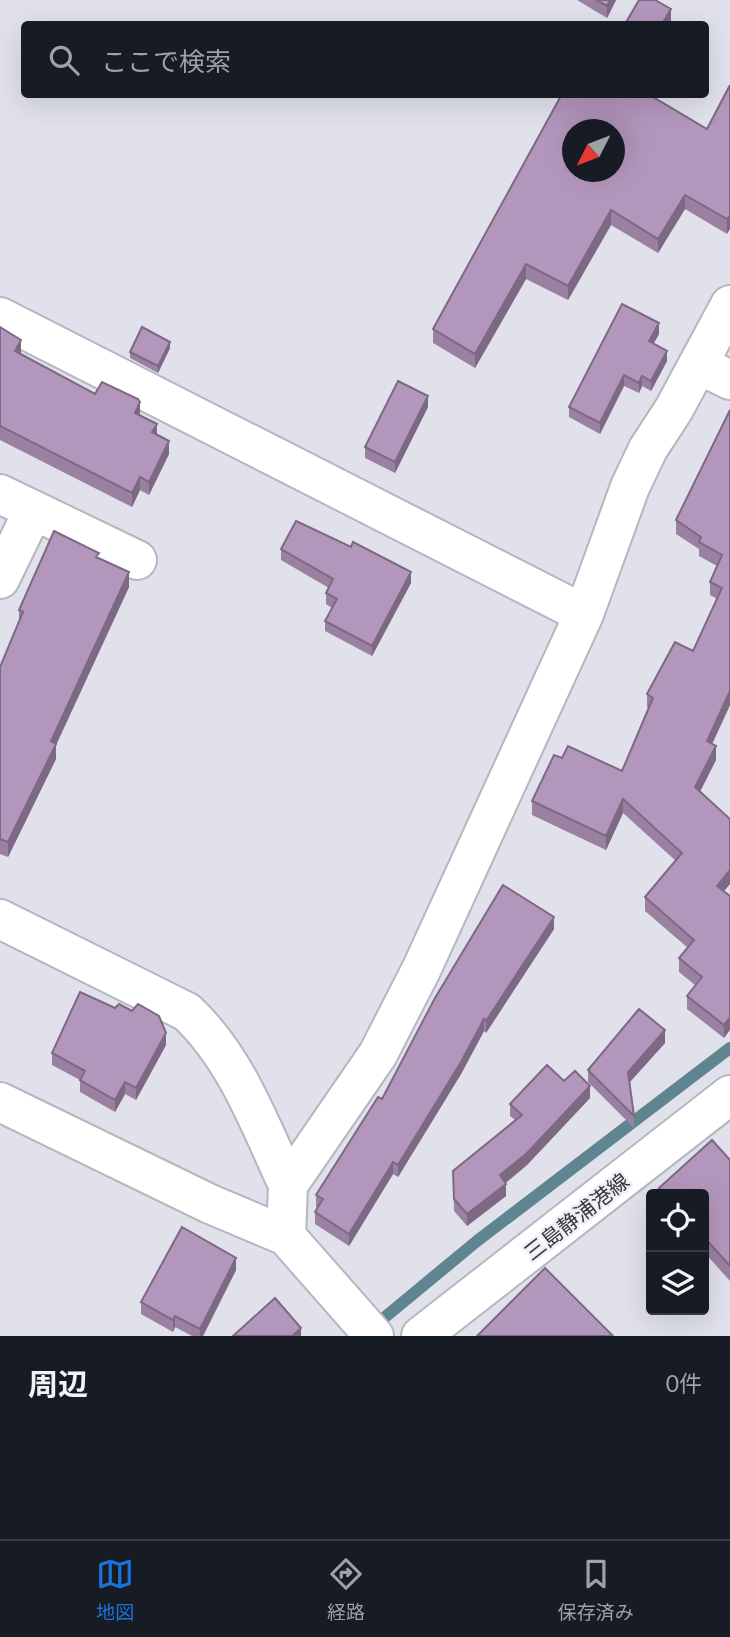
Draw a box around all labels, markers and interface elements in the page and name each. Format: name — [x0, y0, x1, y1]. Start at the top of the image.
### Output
search box — [21, 21, 709, 98]
icon: search — [45, 41, 83, 79]
text: ここで検索 — [101, 45, 231, 77]
north arrow — [562, 119, 625, 182]
street label: 三島静浦港線 — [519, 1167, 633, 1265]
map controls — [646, 1189, 709, 1315]
button: locate — [646, 1189, 709, 1252]
button: layers — [646, 1252, 709, 1315]
text: 周辺 — [28, 1365, 88, 1401]
text: 0件 — [666, 1369, 702, 1397]
tab: 地図 — [96, 1555, 134, 1624]
tab: 経路 — [327, 1555, 365, 1624]
tab: 保存済み — [558, 1555, 634, 1624]

